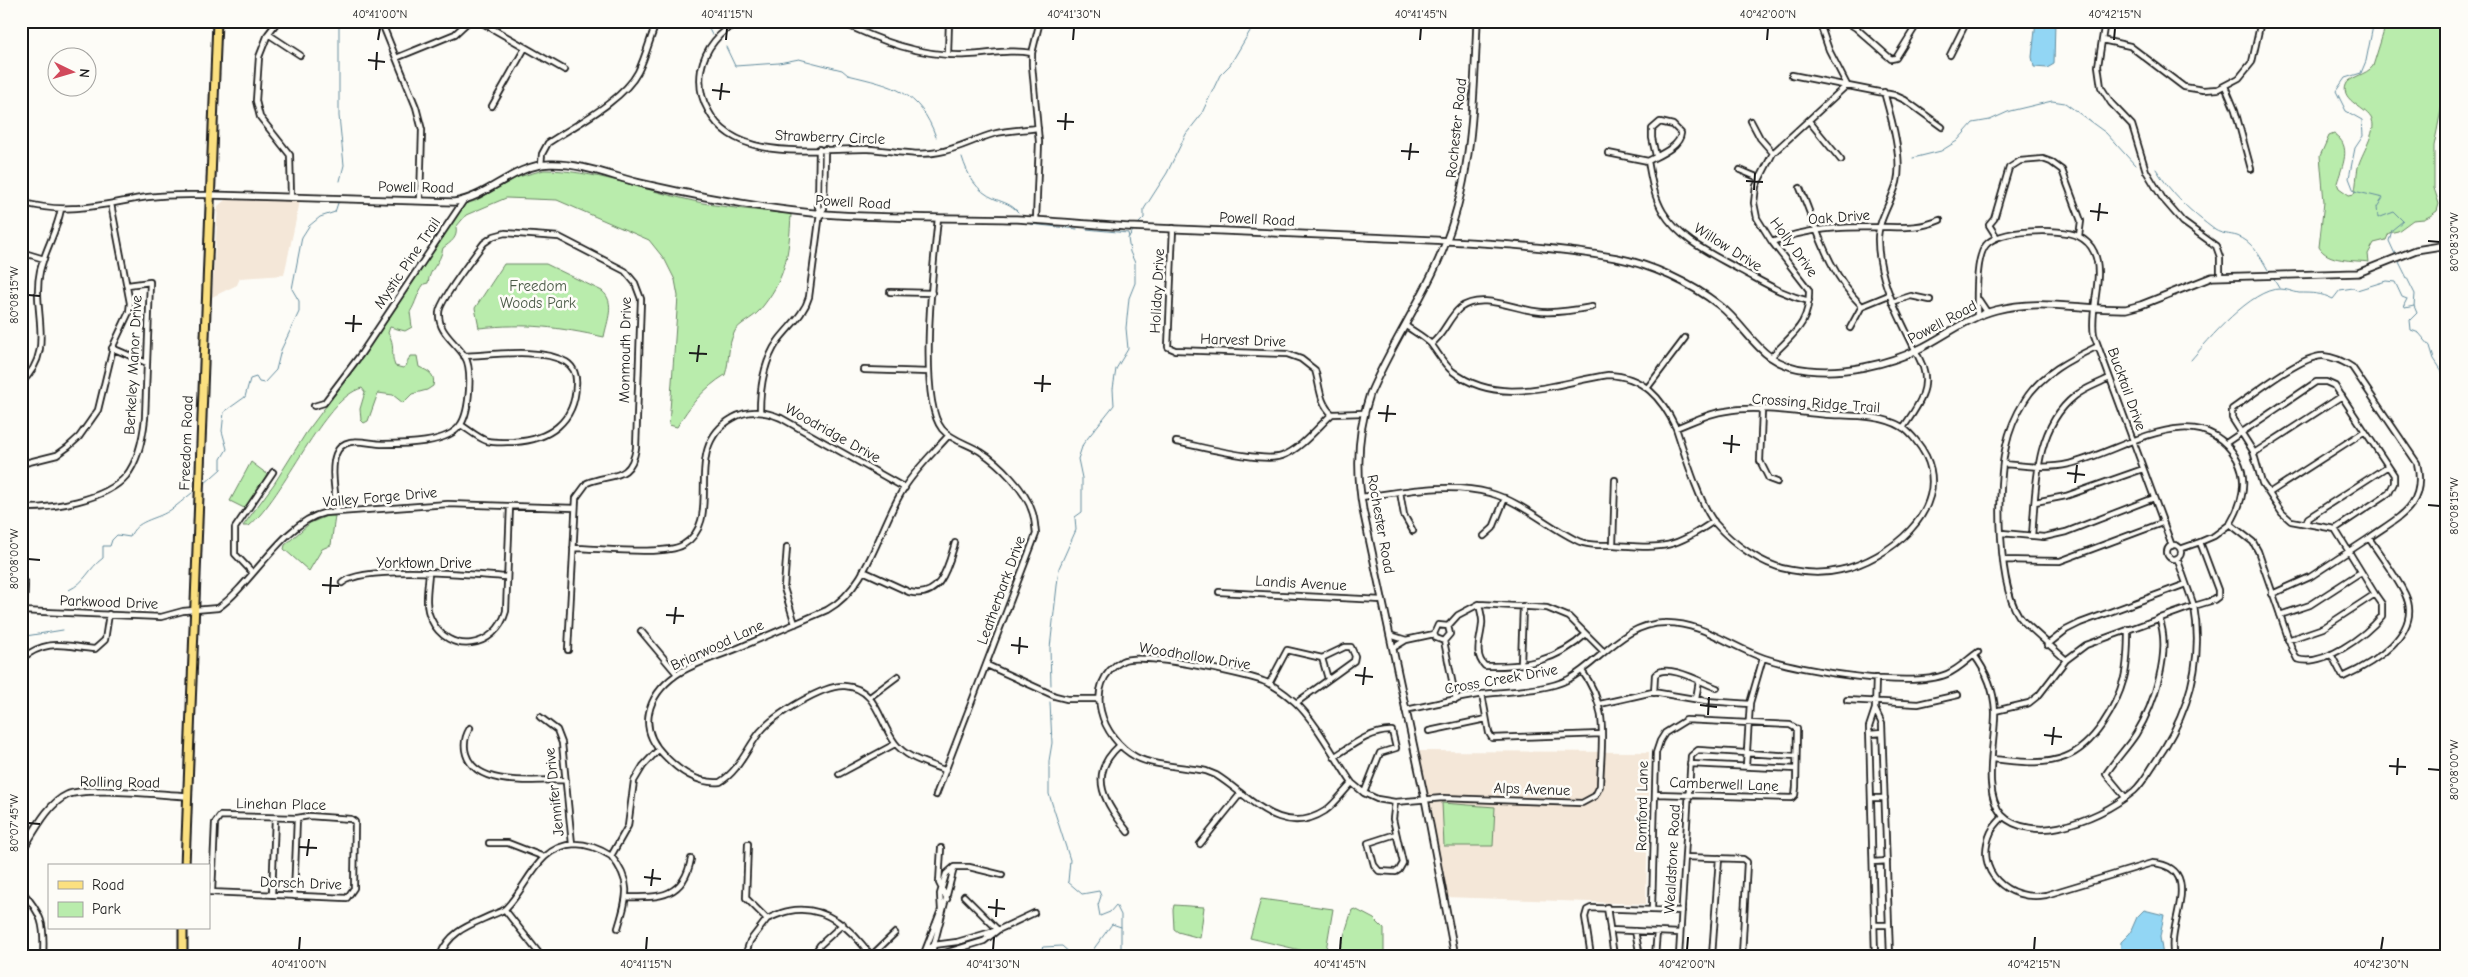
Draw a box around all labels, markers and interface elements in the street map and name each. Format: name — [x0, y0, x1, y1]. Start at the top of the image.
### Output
text: 40°41'00"N — [353, 7, 407, 21]
text: 40°41'15"N — [701, 7, 753, 21]
text: 40°41'30"N — [1047, 7, 1101, 21]
text: 40°41'45"N — [1395, 7, 1447, 21]
text: 40°42'00"N — [1740, 7, 1796, 21]
text: 40°42'15"N — [2089, 7, 2141, 21]
north arrow — [48, 48, 98, 98]
text: N — [76, 68, 93, 78]
street label: Rochester Road — [1442, 77, 1470, 179]
street label: Strawberry Circle — [775, 126, 886, 148]
street label: Powell Road — [378, 177, 454, 197]
street label: Powell Road — [815, 191, 891, 213]
street label: Oak Drive — [1807, 206, 1871, 228]
street label: Powell Road — [1219, 208, 1295, 230]
text: 80°08'30"W — [2447, 212, 2461, 272]
street label: Mystic Pine Trail — [370, 214, 444, 312]
street label: Holly Drive — [1766, 214, 1822, 281]
street label: Willow Drive — [1691, 219, 1766, 275]
street label: Holiday Drive — [1146, 248, 1168, 334]
text: 80°08'15"W — [7, 266, 21, 324]
park label: Freedom Woods Park — [500, 277, 577, 312]
street label: Berkeley Manor Drive — [120, 294, 146, 435]
street label: Monmouth Drive — [615, 296, 635, 403]
street label: Powell Road — [1904, 296, 1980, 348]
street label: Harvest Drive — [1200, 330, 1287, 351]
street label: Bucktail Drive — [2104, 345, 2151, 433]
street label: Crossing Ridge Trail — [1751, 390, 1881, 416]
street label: Freedom Road — [175, 395, 197, 491]
street label: Woodridge Drive — [782, 399, 884, 467]
street label: Rochester Road — [1363, 473, 1399, 575]
text: 80°08'15"W — [2447, 477, 2461, 535]
street label: Valley Forge Drive — [322, 483, 438, 511]
text: 80°08'00"W — [7, 528, 21, 589]
street label: Leatherbark Drive — [973, 533, 1029, 647]
street label: Yorktown Drive — [376, 554, 472, 572]
street label: Landis Avenue — [1255, 572, 1348, 594]
street label: Parkwood Drive — [59, 591, 159, 613]
street label: Briarwood Lane — [668, 615, 767, 674]
street label: Woodhollow Drive — [1138, 638, 1253, 674]
street label: Cross Creek Drive — [1443, 660, 1560, 698]
text: 80°08'00"W — [2447, 739, 2461, 800]
street label: Jennifer Drive — [540, 746, 568, 837]
street label: Romford Lane — [1632, 760, 1652, 851]
street label: Rolling Road — [80, 772, 160, 792]
street label: Camberwell Lane — [1669, 773, 1779, 795]
street label: Alps Avenue — [1493, 779, 1571, 799]
text: 80°07'45"W — [7, 794, 21, 852]
street label: Linehan Place — [236, 794, 327, 814]
street label: Wealdstone Road — [1660, 804, 1684, 914]
legend — [48, 864, 210, 930]
street label: Dorsch Drive — [260, 873, 343, 893]
text: Road — [92, 876, 124, 894]
text: Park — [92, 900, 121, 918]
text: 40°41'00"N — [272, 957, 326, 971]
text: 40°41'15"N — [620, 957, 672, 971]
text: 40°41'30"N — [966, 957, 1020, 971]
text: 40°41'45"N — [1314, 957, 1366, 971]
text: 40°42'00"N — [1659, 957, 1715, 971]
text: 40°42'15"N — [2008, 957, 2060, 971]
text: 40°42'30"N — [2353, 957, 2409, 971]

